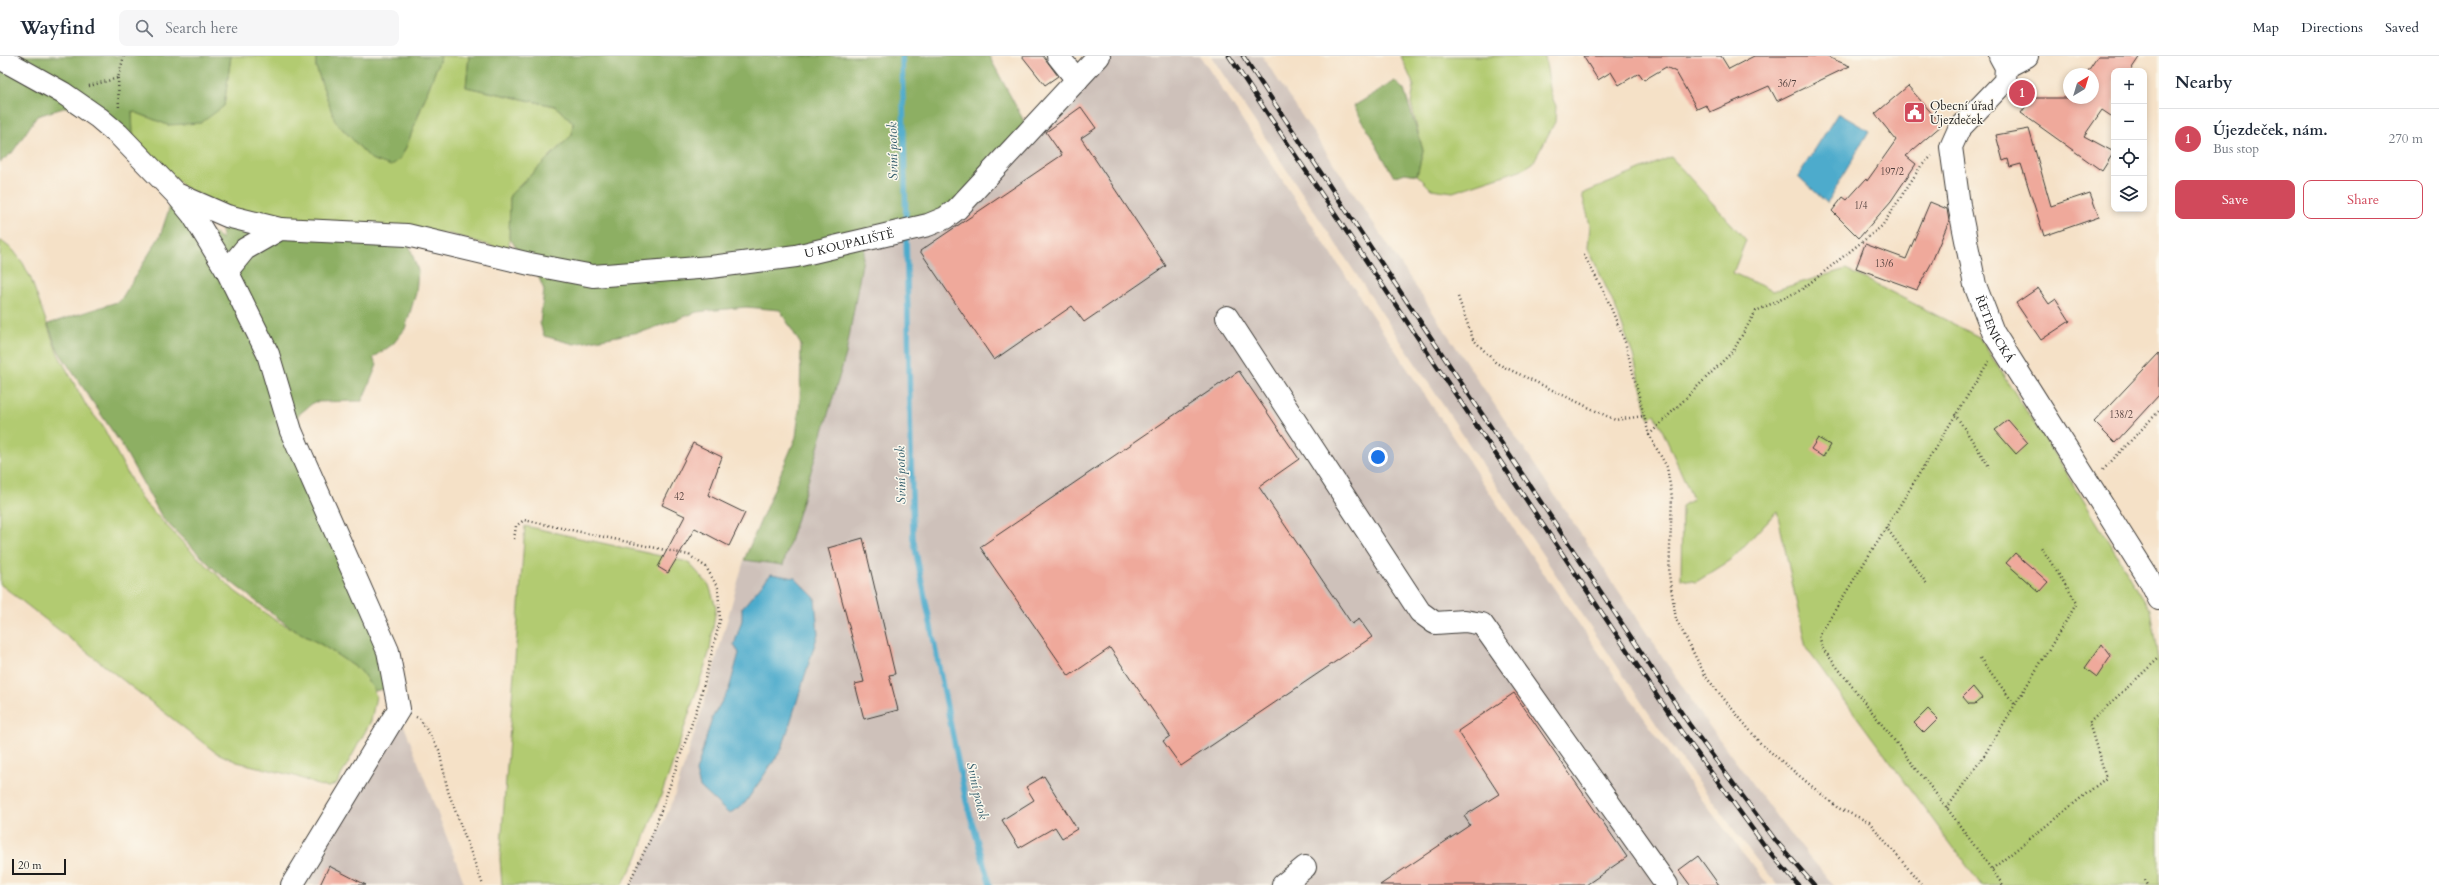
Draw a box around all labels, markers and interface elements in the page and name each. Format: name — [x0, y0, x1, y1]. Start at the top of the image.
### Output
search box — [119, 10, 399, 46]
text: Wayfind — [20, 15, 95, 41]
icon: search — [133, 17, 155, 39]
text: Search here — [165, 18, 238, 38]
text: Map — [2253, 18, 2279, 37]
text: Directions — [2301, 18, 2363, 37]
text: Saved — [2385, 18, 2419, 37]
north arrow — [2063, 68, 2099, 104]
map controls — [2111, 68, 2147, 212]
button: + — [2111, 68, 2147, 104]
text: Nearby — [2175, 71, 2232, 94]
house number: 36/7 — [1778, 77, 1796, 91]
pin: 1 — [2009, 78, 2035, 108]
place label: Obecní úřad Újezdeček — [1930, 98, 1994, 128]
public building icon: Obecní úřad Újezdeček — [1902, 100, 1928, 126]
button: − — [2111, 104, 2147, 140]
text: Újezdeček, nám. — [2213, 120, 2328, 140]
water label: Sviní potok — [883, 121, 903, 180]
text: 1 — [2185, 130, 2191, 148]
text: 270 m — [2389, 130, 2423, 148]
button: locate — [2111, 140, 2147, 176]
text: Bus stop — [2213, 140, 2259, 158]
house number: 197/2 — [1880, 165, 1904, 179]
button: layers — [2111, 176, 2147, 212]
button: Save — [2175, 180, 2295, 219]
button: Share — [2303, 180, 2423, 219]
house number: 1/4 — [1854, 199, 1868, 213]
street label: U KOUPALIŠTĚ — [803, 224, 895, 262]
house number: 13/6 — [1875, 257, 1893, 271]
street label: ŘETENICKÁ — [1972, 293, 2019, 366]
house number: 138/2 — [2109, 408, 2133, 422]
water label: Sviní potok — [891, 445, 911, 504]
your location — [1368, 447, 1388, 467]
house number: 42 — [674, 490, 684, 504]
water label: Sviní potok — [962, 761, 992, 822]
scale bar — [12, 857, 66, 876]
text: 20 m — [18, 858, 42, 873]

